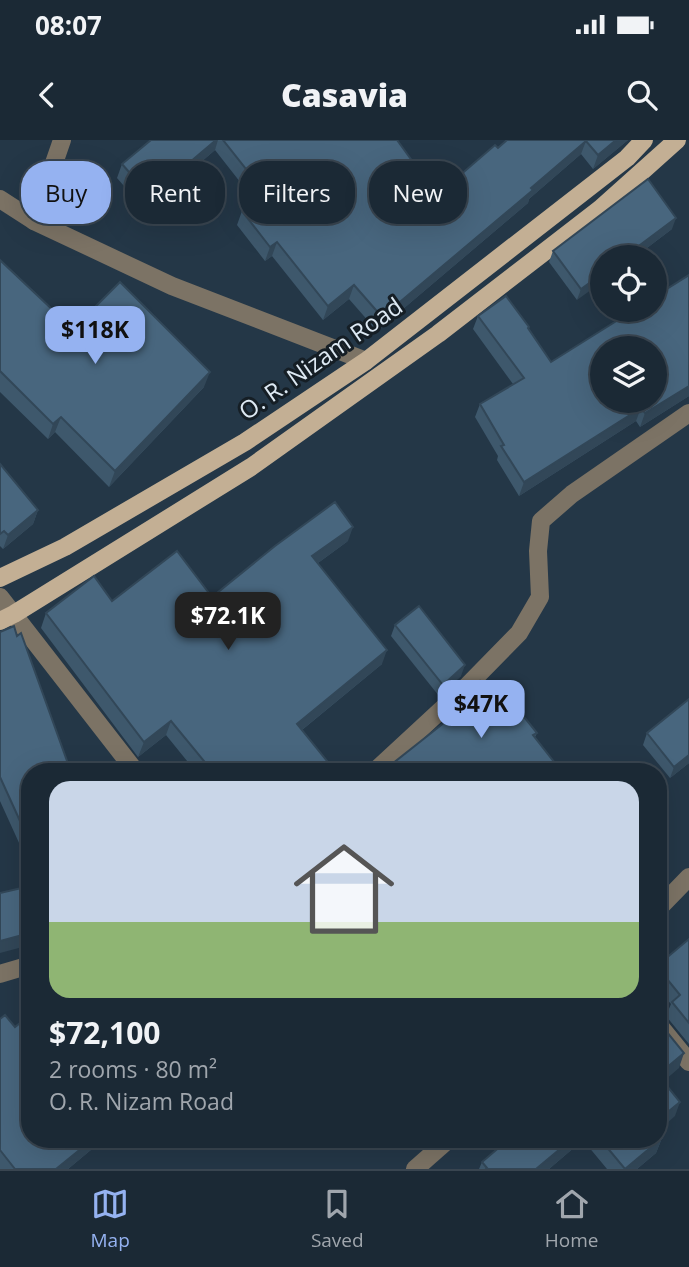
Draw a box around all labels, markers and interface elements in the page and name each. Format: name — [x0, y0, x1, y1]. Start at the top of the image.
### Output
text: 08:07 — [35, 7, 102, 43]
text: Casavia — [281, 73, 408, 116]
icon: back — [28, 76, 66, 114]
icon: search — [623, 76, 661, 114]
chip: Buy — [21, 161, 111, 224]
chip: Rent — [125, 161, 225, 224]
chip: Filters — [239, 161, 355, 224]
chip: New — [369, 161, 467, 224]
map controls — [590, 245, 667, 413]
button: locate — [590, 245, 667, 322]
street label: O. R. Nizam Road — [232, 289, 409, 427]
pin: $118K — [46, 306, 144, 366]
text: $118K — [61, 313, 129, 345]
button: layers — [590, 336, 667, 413]
pin: $72.1K — [171, 592, 285, 652]
text: $72.1K — [191, 599, 265, 631]
pin: $47K — [440, 680, 522, 740]
text: $47K — [454, 687, 508, 719]
icon: home — [281, 826, 407, 952]
text: $72,100 — [49, 1012, 160, 1053]
text: 2 rooms · 80 m² — [49, 1053, 217, 1085]
text: O. R. Nizam Road — [49, 1085, 234, 1117]
tab: Map — [91, 1185, 130, 1253]
tab: Saved — [311, 1185, 364, 1253]
tab: Home — [545, 1185, 598, 1253]

